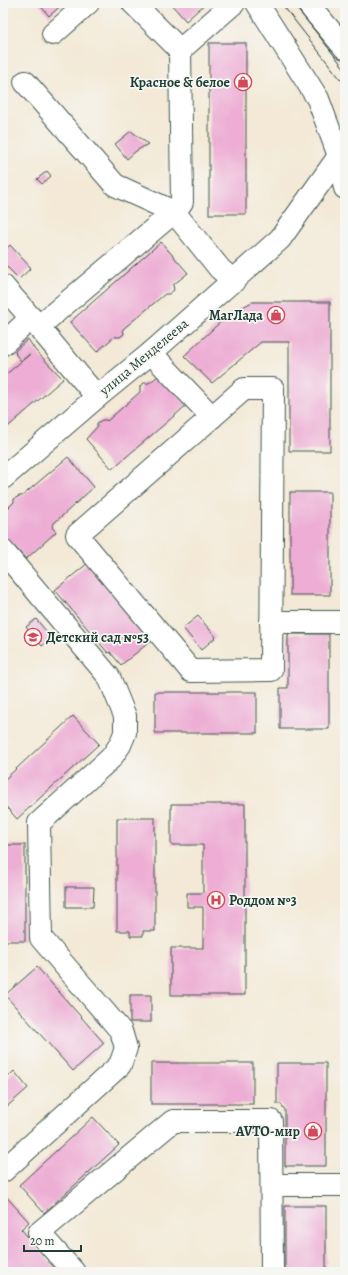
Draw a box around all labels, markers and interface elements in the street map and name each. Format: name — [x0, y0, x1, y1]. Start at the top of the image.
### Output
shop icon: Красное & белое — [233, 72, 253, 92]
place label: Красное & белое — [130, 73, 231, 92]
shop icon: МагЛада — [266, 305, 286, 325]
place label: МагЛада — [209, 306, 263, 325]
street label: улица Менделеева — [95, 314, 193, 401]
school or university icon: Детский сад №53 — [23, 627, 43, 647]
place label: Детский сад №53 — [46, 628, 149, 647]
hospital icon: Роддом №3 — [206, 890, 226, 910]
place label: Роддом №3 — [229, 891, 297, 910]
shop icon: AVTO-мир — [303, 1121, 323, 1141]
place label: AVTO-мир — [235, 1122, 301, 1141]
scale bar — [24, 1227, 81, 1253]
text: 20 m — [30, 1233, 54, 1249]

